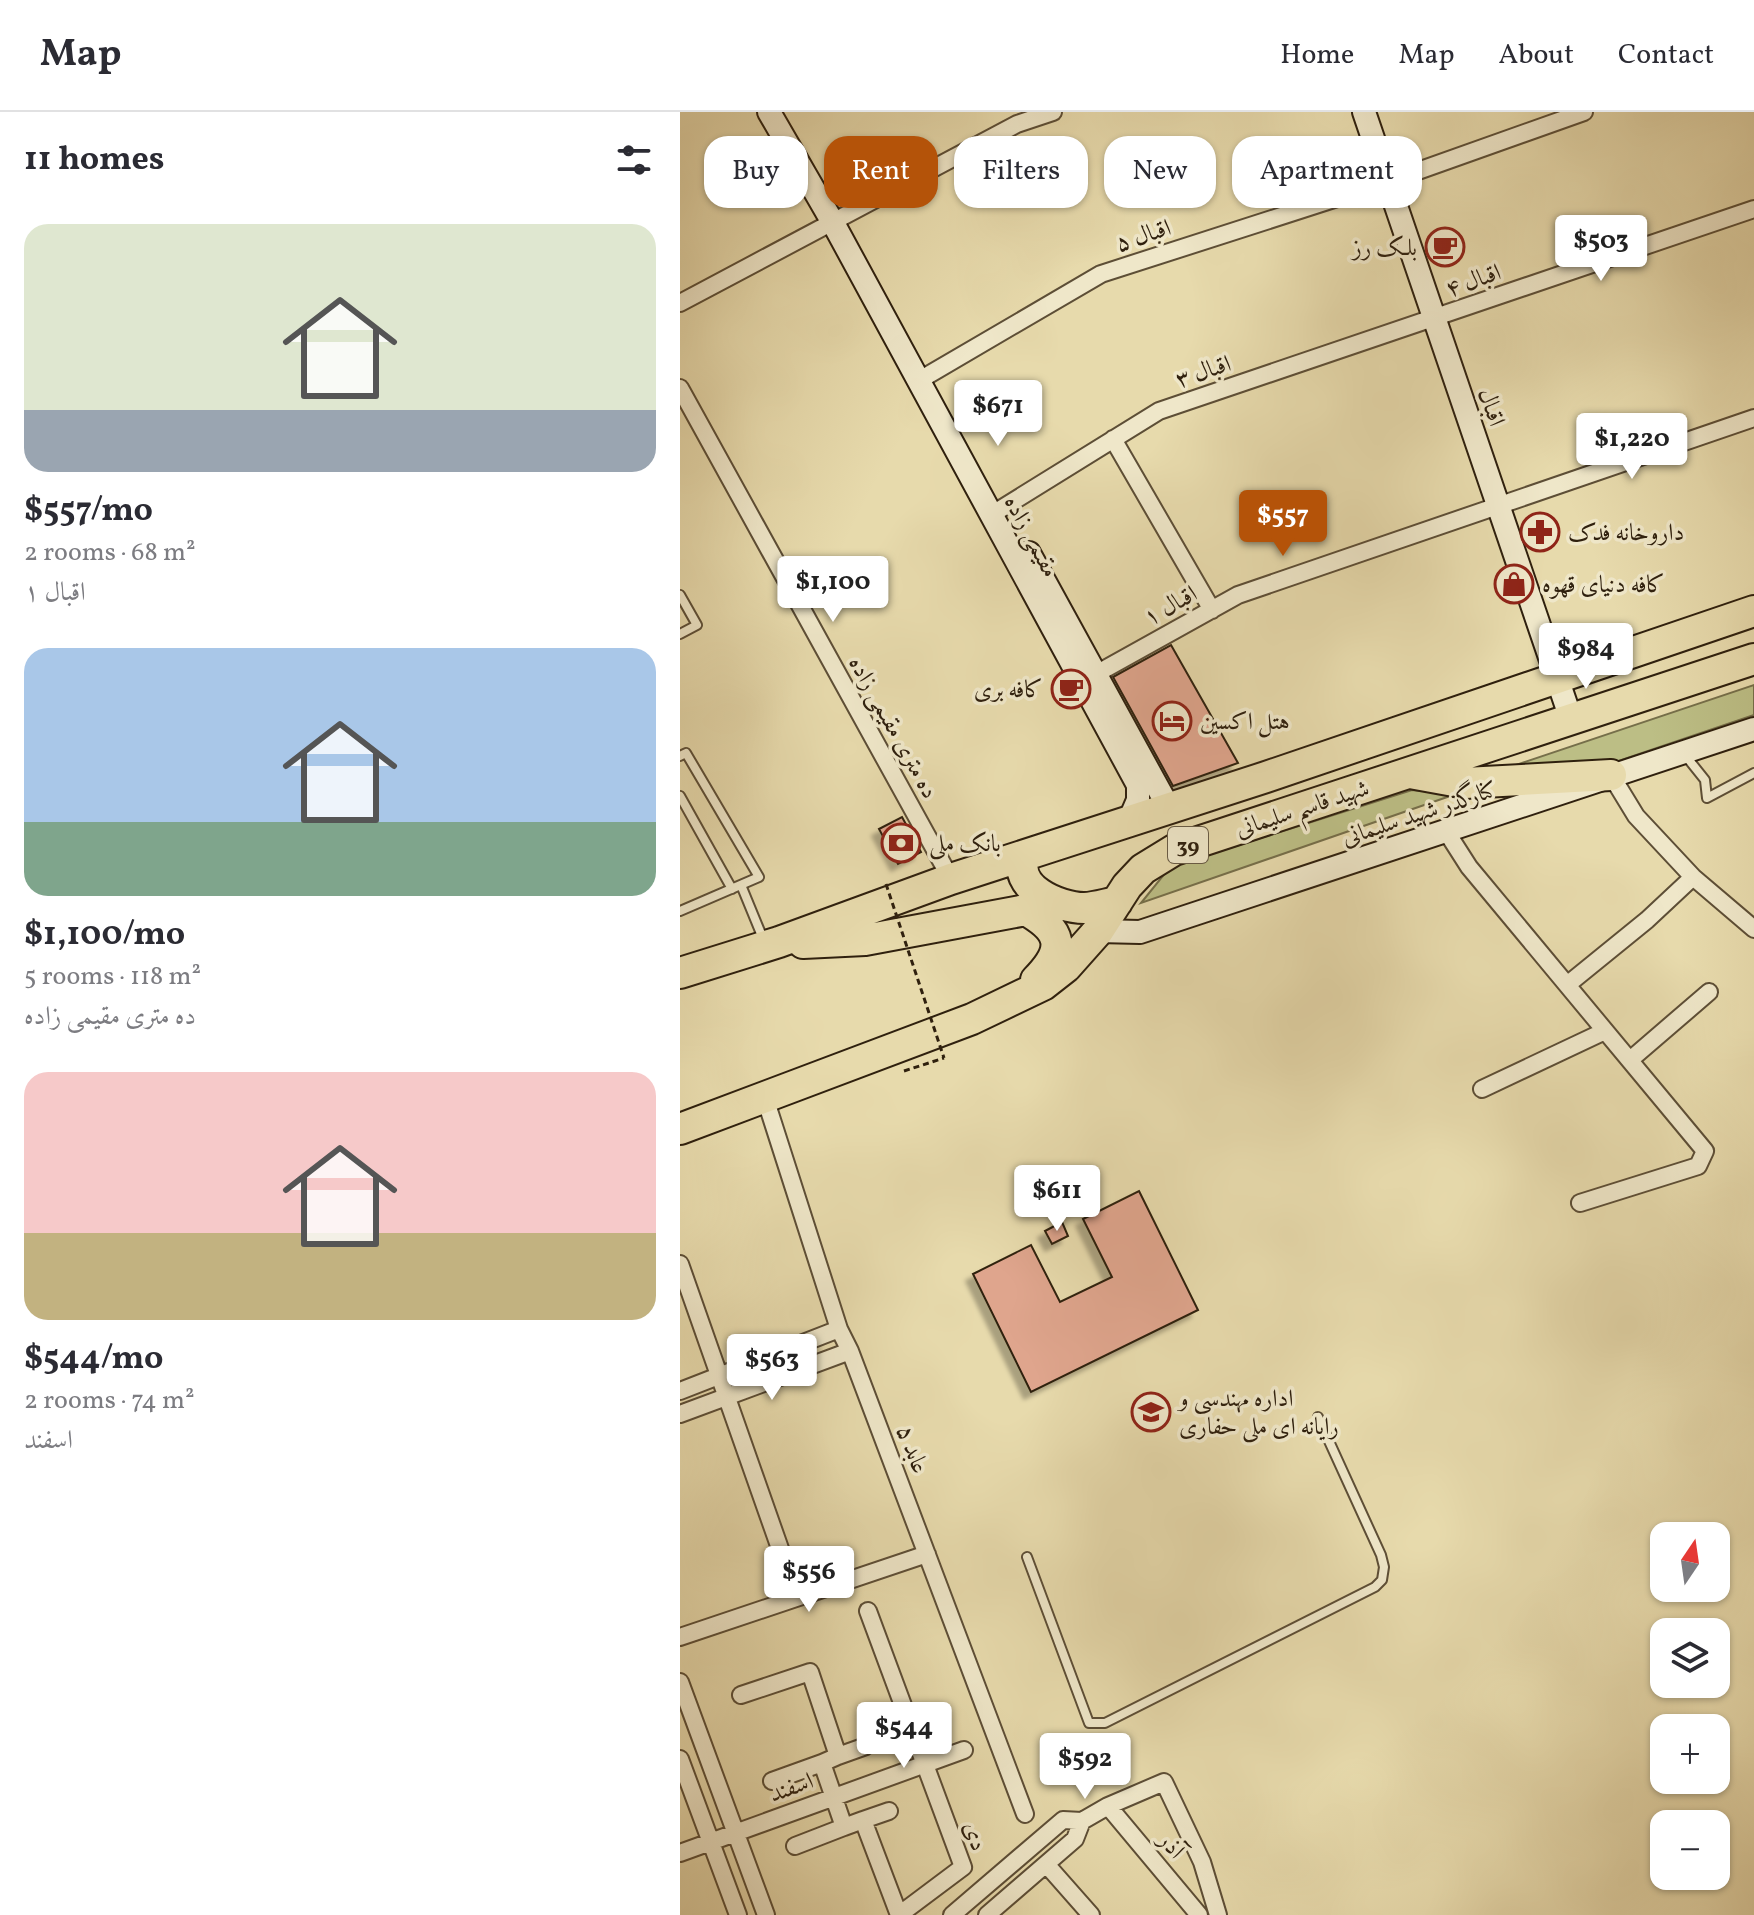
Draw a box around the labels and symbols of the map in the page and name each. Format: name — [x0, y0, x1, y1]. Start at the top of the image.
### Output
street label: اقبال ۵ — [1111, 212, 1176, 262]
pin: $503 — [1554, 215, 1648, 283]
cafe icon: بلک رز — [1424, 226, 1466, 268]
place label: بلک رز — [1350, 232, 1417, 266]
street label: اقبال ۴ — [1441, 257, 1506, 307]
street label: اقبال ۳ — [1171, 348, 1236, 398]
pin: $671 — [951, 380, 1045, 448]
street label: اقبال — [1468, 384, 1512, 431]
pin: $1,220 — [1567, 413, 1697, 481]
street label: مقیمی زاده — [994, 490, 1066, 584]
pin: $557 — [1236, 490, 1330, 558]
pharmacy icon: داروخانه فدک — [1519, 511, 1561, 553]
place label: داروخانه فدک — [1568, 517, 1684, 551]
pin: $1,100 — [768, 556, 898, 624]
shop icon: کافه دنیای قهوه — [1493, 563, 1535, 605]
place label: کافه دنیای قهوه — [1542, 569, 1665, 603]
street label: اقبال ۱ — [1138, 578, 1204, 635]
pin: $984 — [1539, 623, 1633, 691]
street label: ده متری مقیمی زاده — [839, 650, 946, 806]
cafe icon: کافه بری — [1050, 668, 1092, 710]
place label: کافه بری — [974, 674, 1043, 708]
hotel icon: هتل اکسین — [1151, 700, 1193, 742]
place label: هتل اکسین — [1200, 706, 1290, 740]
street label: شهید قاسم سلیمانی — [1231, 772, 1375, 852]
street label: کنارگذر شهید سلیمانی — [1337, 772, 1502, 856]
bank icon: بانک ملی — [880, 822, 922, 864]
road number: 39 — [1168, 827, 1208, 863]
place label: بانک ملی — [929, 828, 1001, 862]
pin: $611 — [1010, 1165, 1104, 1233]
pin: $563 — [725, 1334, 819, 1402]
place label: اداره مهندسی و رایانه ای ملی حفاری — [1176, 1383, 1339, 1445]
school or university icon: اداره مهندسی و رایانه ای ملی حفاری — [1130, 1391, 1172, 1433]
street label: عابد ۵ — [886, 1421, 936, 1479]
north arrow — [1650, 1522, 1730, 1602]
pin: $556 — [762, 1546, 856, 1614]
pin: $544 — [857, 1702, 951, 1770]
pin: $592 — [1038, 1733, 1132, 1801]
street label: اسفند — [765, 1765, 819, 1813]
street label: دی — [953, 1818, 995, 1856]
street label: آذر — [1148, 1824, 1194, 1869]

